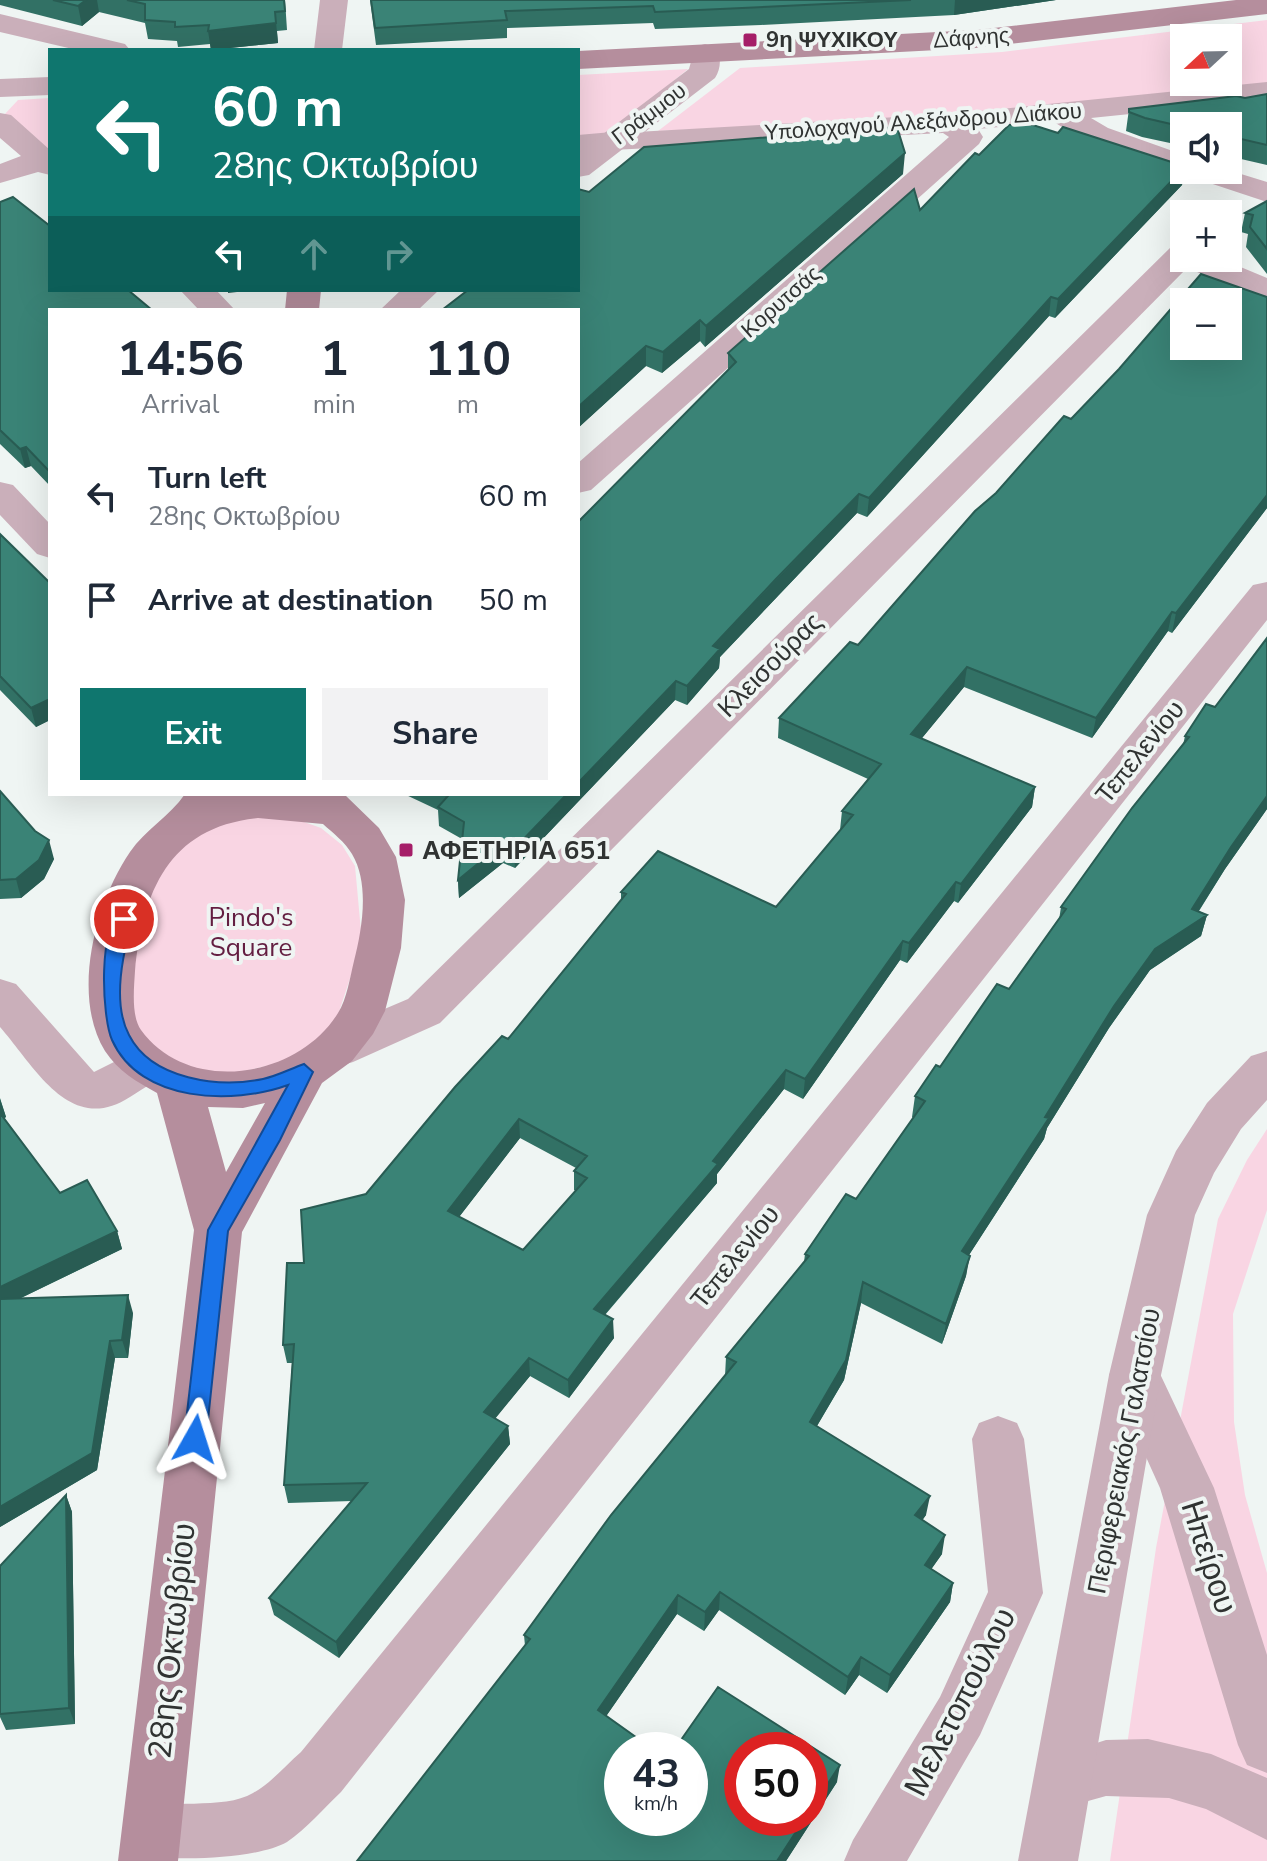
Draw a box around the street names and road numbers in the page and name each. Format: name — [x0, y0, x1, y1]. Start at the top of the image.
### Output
street label: Δάφνης — [932, 20, 1010, 56]
street label: Γράμμου — [606, 76, 692, 152]
street label: Υπολοχαγού Αλεξάνδρου Διάκου — [763, 96, 1083, 148]
street label: Κορυτσάς — [735, 259, 827, 345]
street label: Κλεισούρας — [710, 605, 830, 725]
street label: Τεπελενίου — [1088, 693, 1192, 811]
street label: Τεπελενίου — [683, 1198, 787, 1316]
street label: Περιφερειακός Γαλατσίου — [1079, 1305, 1169, 1597]
street label: Ηπείρου — [1171, 1495, 1247, 1619]
street label: 28ης Οκτωβρίου — [138, 1521, 206, 1761]
street label: Μελετοπούλου — [894, 1600, 1026, 1804]

